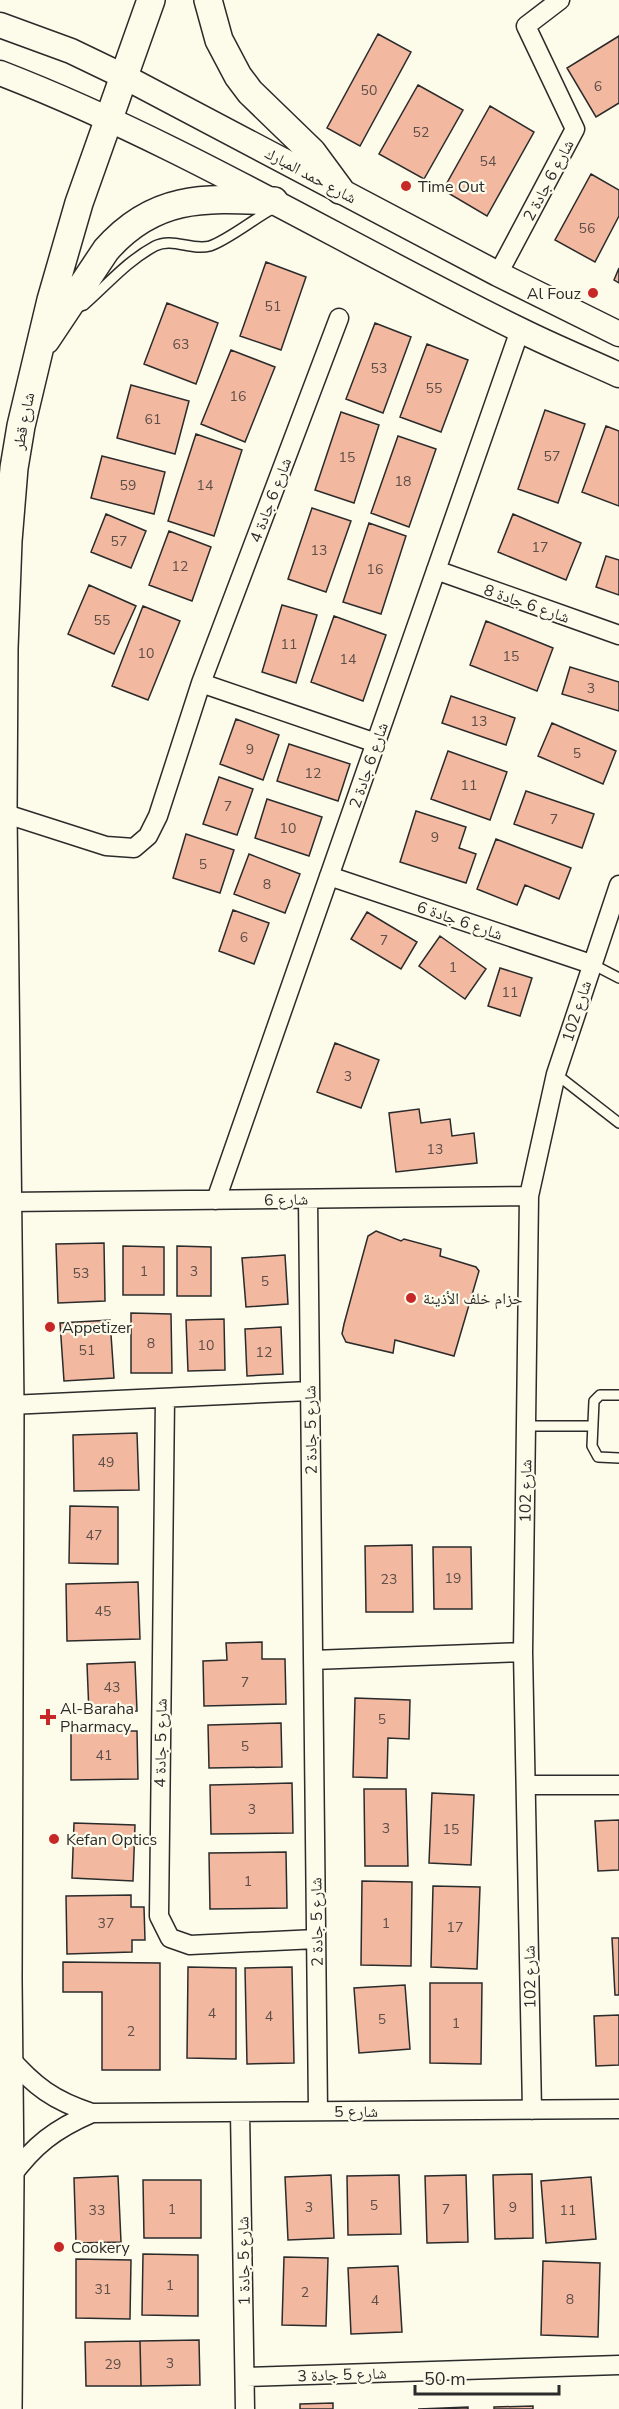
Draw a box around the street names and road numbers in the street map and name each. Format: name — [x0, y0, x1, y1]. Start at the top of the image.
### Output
street label: شارع 6 جادة 2 — [518, 136, 580, 225]
street label: شارع حمد المبارك — [261, 143, 360, 209]
street label: شارع قطر — [7, 391, 40, 453]
street label: شارع 6 جادة 4 — [245, 455, 297, 546]
street label: شارع 6 جادة 8 — [481, 579, 573, 629]
street label: شارع 6 جادة 2 — [344, 719, 394, 811]
street label: شارع 6 جادة 6 — [414, 896, 506, 946]
street label: شارع 102 — [557, 978, 597, 1045]
street label: شارع 6 — [264, 1189, 308, 1211]
street label: شارع 5 جادة 2 — [299, 1385, 323, 1475]
street label: شارع 102 — [514, 1459, 538, 1523]
street label: شارع 5 جادة 4 — [149, 1698, 173, 1788]
street label: شارع 5 جادة 2 — [305, 1877, 329, 1967]
street label: شارع 102 — [518, 1945, 542, 2009]
street label: شارع 5 — [334, 2101, 378, 2123]
street label: شارع 5 جادة 1 — [232, 2216, 256, 2306]
street label: شارع 5 جادة 3 — [297, 2362, 387, 2388]

